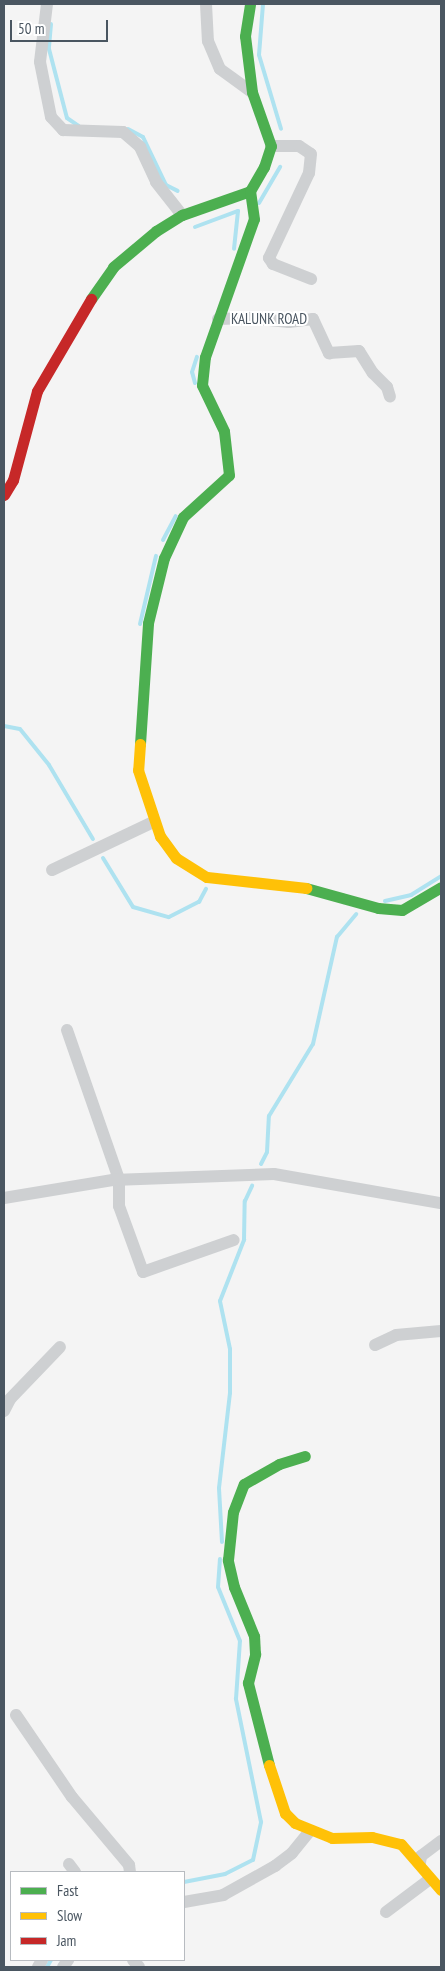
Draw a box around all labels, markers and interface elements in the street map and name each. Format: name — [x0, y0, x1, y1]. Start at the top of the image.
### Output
scale bar — [12, 10, 110, 42]
text: 50 m — [18, 19, 44, 38]
street label: KALUNK ROAD — [231, 310, 307, 328]
legend — [10, 1871, 185, 1961]
text: Fast — [57, 1881, 78, 1900]
text: Slow — [57, 1906, 82, 1925]
text: Jam — [57, 1931, 76, 1950]

